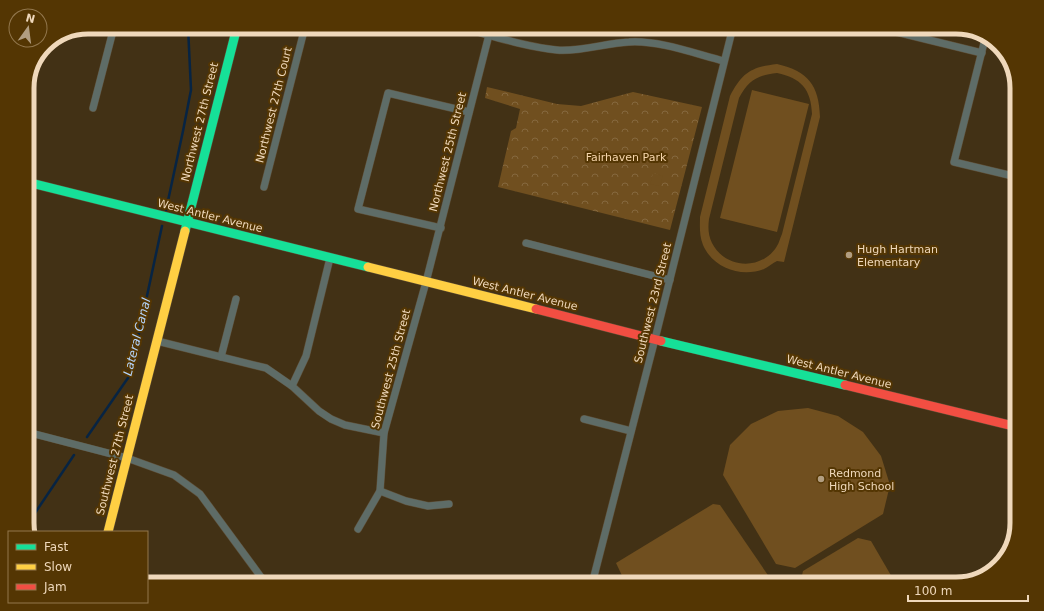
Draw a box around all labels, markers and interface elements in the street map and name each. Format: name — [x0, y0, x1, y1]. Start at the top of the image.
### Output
north arrow — [8, 8, 48, 48]
text: N — [24, 11, 36, 26]
street label: Northwest 27th Court — [253, 45, 295, 164]
street label: Northwest 27th Street — [179, 60, 221, 183]
street label: Northwest 25th Street — [427, 90, 469, 213]
park label: Fairhaven Park — [586, 151, 667, 164]
street label: West Antler Avenue — [156, 197, 264, 235]
street label: Southwest 23rd Street — [632, 241, 674, 364]
place label: Hugh Hartman Elementary — [857, 243, 938, 269]
marker: Hugh Hartman Elementary — [844, 250, 854, 260]
street label: West Antler Avenue — [471, 275, 579, 313]
water label: Lateral Canal — [121, 296, 154, 377]
street label: Southwest 25th Street — [369, 307, 413, 430]
street label: West Antler Avenue — [785, 353, 893, 391]
street label: Southwest 27th Street — [94, 393, 136, 516]
place label: Redmond High School — [829, 467, 894, 493]
marker: Redmond High School — [816, 474, 826, 484]
legend — [8, 531, 148, 603]
text: Fast — [44, 540, 68, 554]
text: Slow — [44, 560, 72, 574]
scale bar — [908, 577, 1028, 603]
text: Jam — [43, 580, 67, 594]
text: 100 m — [914, 584, 952, 598]

